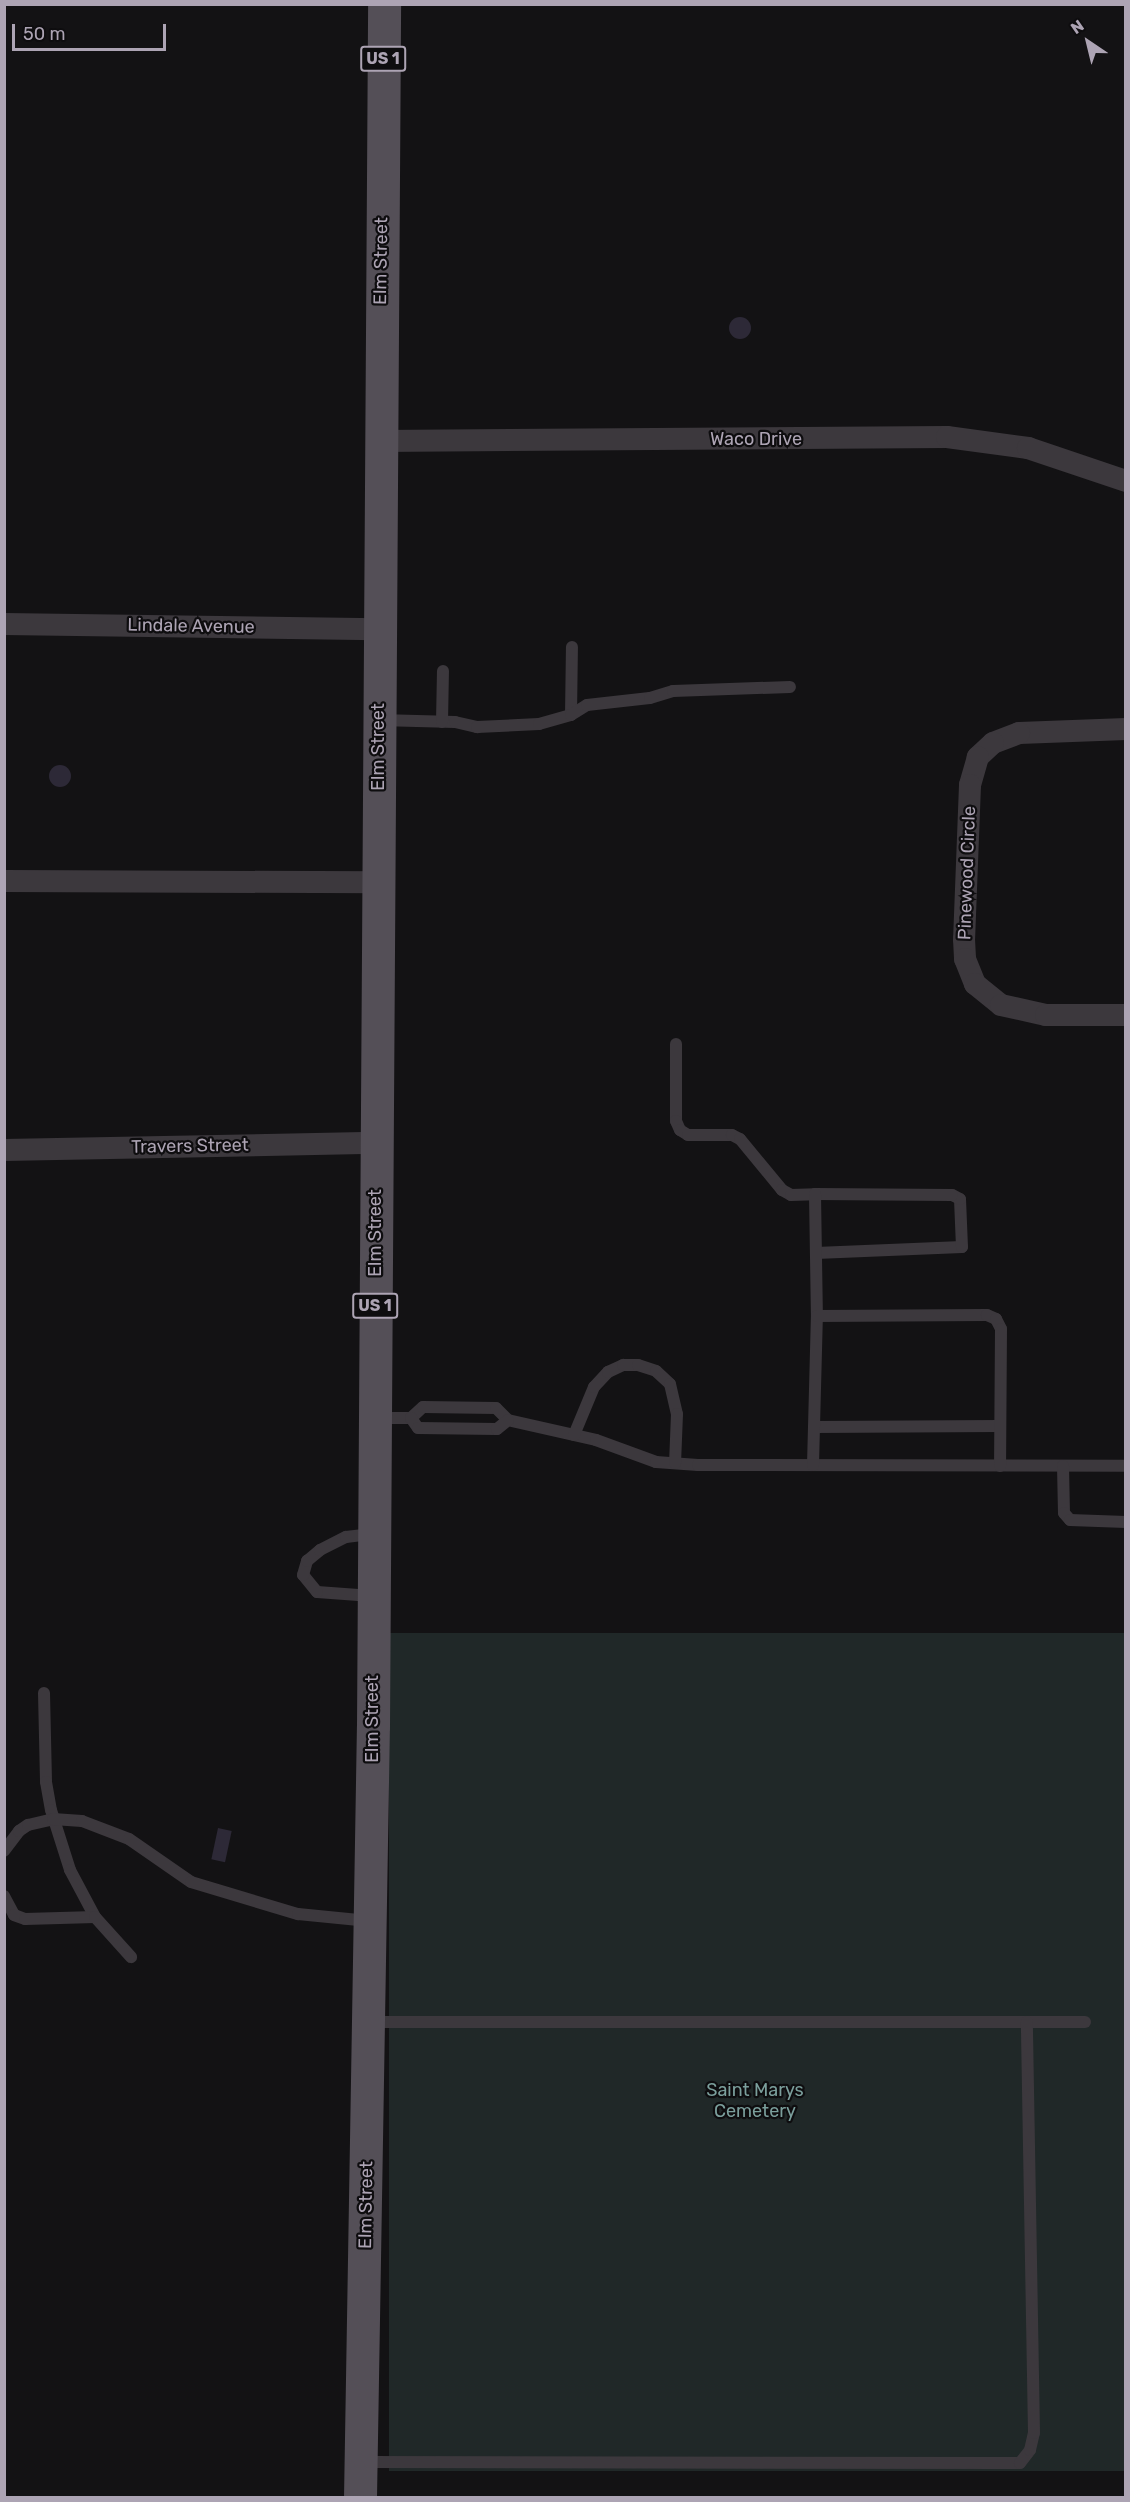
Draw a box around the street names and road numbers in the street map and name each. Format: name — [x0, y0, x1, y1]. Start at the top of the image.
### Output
road number: US 1 — [359, 46, 407, 72]
street label: Elm Street — [369, 217, 393, 305]
street label: Waco Drive — [710, 428, 802, 450]
street label: Lindale Avenue — [127, 614, 255, 638]
street label: Elm Street — [367, 703, 389, 791]
street label: Pinewood Circle — [954, 806, 980, 940]
street label: Travers Street — [131, 1134, 249, 1158]
street label: Elm Street — [364, 1189, 386, 1277]
road number: US 1 — [351, 1293, 399, 1319]
street label: Elm Street — [361, 1675, 383, 1763]
street label: Elm Street — [354, 2161, 378, 2249]

